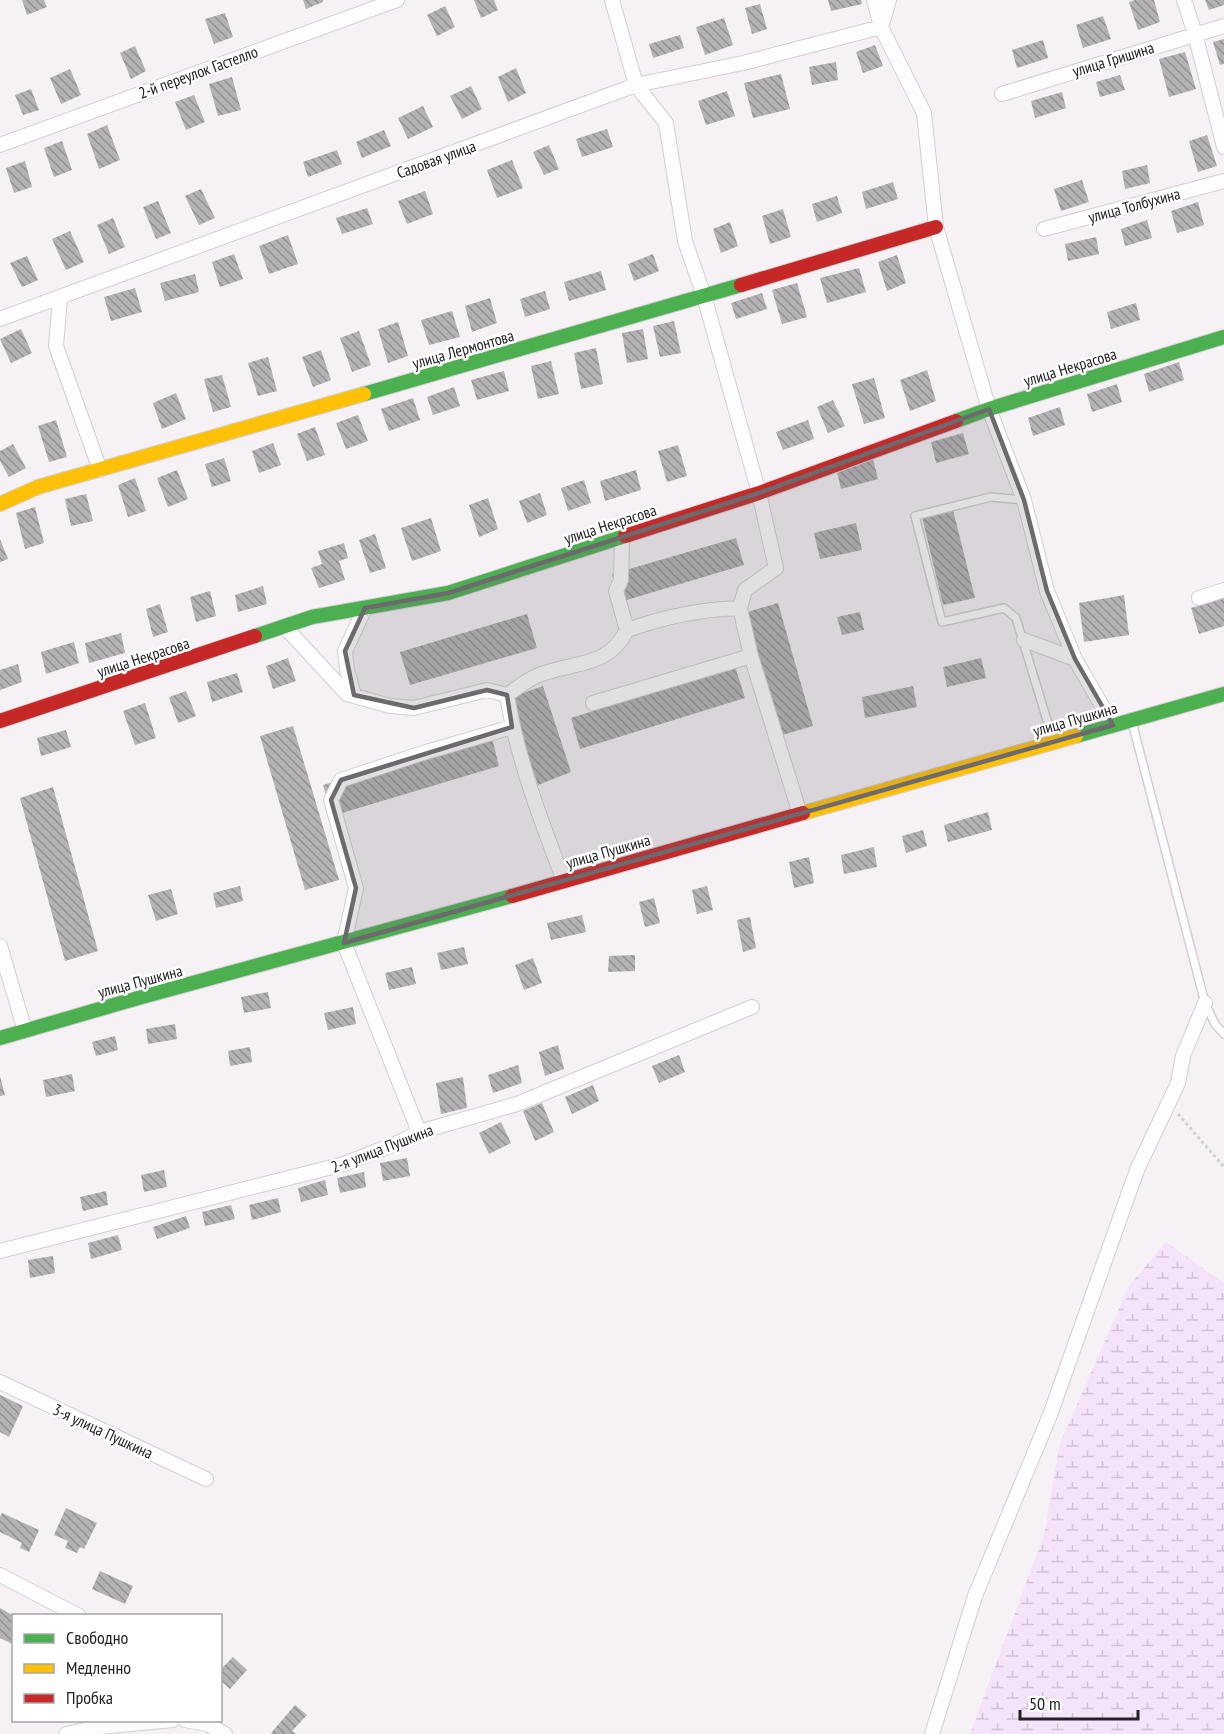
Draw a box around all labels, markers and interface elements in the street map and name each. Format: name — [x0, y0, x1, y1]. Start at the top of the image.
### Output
street label: улица Гришина — [1070, 37, 1156, 81]
street label: 2-й переулок Гастелло — [136, 41, 260, 103]
street label: Садовая улица — [394, 135, 478, 183]
street label: улица Толбухина — [1086, 183, 1182, 227]
street label: улица Лермонтова — [410, 325, 516, 373]
street label: улица Некрасова — [1021, 343, 1119, 391]
street label: улица Некрасова — [561, 500, 659, 548]
street label: улица Некрасова — [94, 633, 192, 681]
street label: улица Пушкина — [1031, 697, 1119, 741]
street label: улица Пушкина — [564, 829, 652, 873]
street label: улица Пушкина — [96, 960, 184, 1002]
street label: 2-я улица Пушкина — [328, 1119, 436, 1177]
street label: 3-я улица Пушкина — [50, 1399, 156, 1463]
legend — [12, 1614, 222, 1722]
text: Свободно — [66, 1626, 129, 1649]
text: Медленно — [66, 1656, 131, 1679]
scale bar — [1020, 1683, 1138, 1721]
text: Пробка — [66, 1686, 113, 1709]
text: 50 m — [1029, 1692, 1061, 1715]

